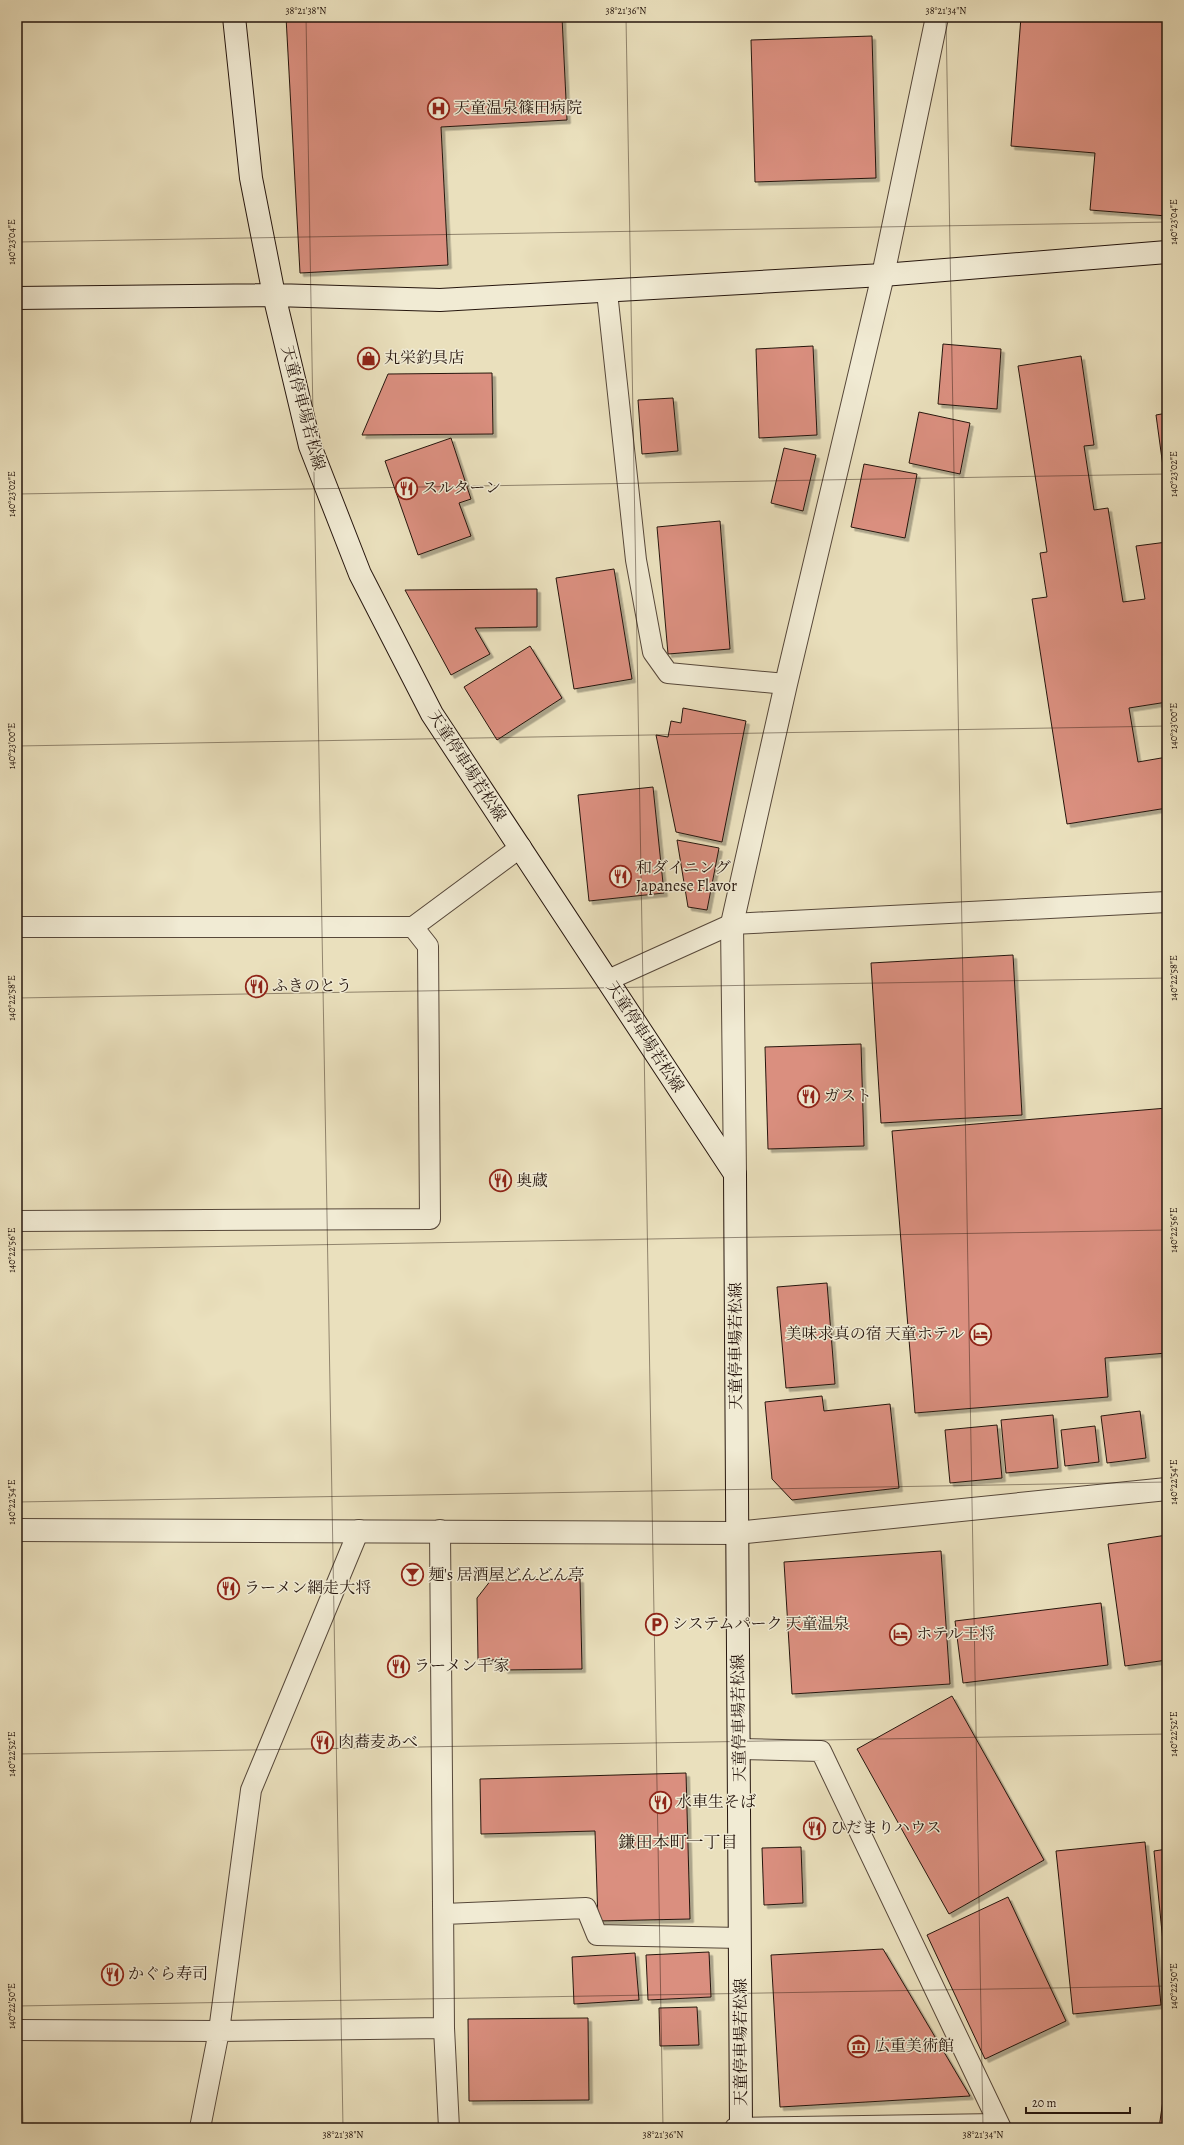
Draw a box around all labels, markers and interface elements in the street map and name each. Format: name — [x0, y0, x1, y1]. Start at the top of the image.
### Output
text: 38°21'38"N — [285, 4, 327, 17]
text: 38°21'36"N — [606, 4, 646, 17]
text: 38°21'34"N — [926, 4, 966, 17]
hospital icon: 天童温泉篠田病院 — [426, 95, 452, 121]
place label: 天童温泉篠田病院 — [454, 97, 582, 119]
text: 140°23'04"E — [1167, 199, 1180, 245]
text: 140°23'04"E — [5, 219, 18, 265]
street label: 天童停車場若松線 — [276, 343, 330, 473]
shop icon: 丸栄釣具店 — [356, 345, 382, 371]
place label: 丸栄釣具店 — [384, 347, 464, 369]
text: 140°23'02"E — [1167, 451, 1180, 497]
text: 140°23'02"E — [5, 471, 18, 517]
restaurant icon: スルターン — [393, 475, 419, 501]
place label: スルターン — [422, 477, 501, 499]
text: 140°23'00"E — [1167, 703, 1180, 749]
street label: 天童停車場若松線 — [423, 706, 511, 826]
text: 140°23'00"E — [5, 723, 18, 769]
place label: 和ダイニング Japanese Flavor — [636, 857, 737, 897]
restaurant icon: 和ダイニング Japanese Flavor — [608, 864, 634, 890]
text: 140°22'58"E — [1167, 955, 1180, 1001]
restaurant icon: ふきのとう — [244, 973, 270, 999]
text: 140°22'58"E — [5, 975, 18, 1021]
place label: ふきのとう — [272, 975, 352, 997]
street label: 天童停車場若松線 — [601, 977, 689, 1097]
restaurant icon: ガスト — [796, 1083, 822, 1109]
place label: ガスト — [824, 1085, 872, 1107]
restaurant icon: 奥蔵 — [488, 1168, 514, 1194]
place label: 奥蔵 — [516, 1170, 548, 1192]
text: 140°22'56"E — [1167, 1207, 1180, 1253]
text: 140°22'56"E — [5, 1227, 18, 1273]
street label: 天童停車場若松線 — [725, 1282, 747, 1410]
hotel icon: 美味求真の宿 天童ホテル — [967, 1321, 993, 1347]
place label: 美味求真の宿 天童ホテル — [786, 1323, 964, 1345]
text: 140°22'54"E — [1167, 1459, 1180, 1505]
text: 140°22'54"E — [5, 1479, 18, 1525]
bar icon: 麺's 居酒屋どんどん亭 — [400, 1562, 426, 1588]
place label: 麺's 居酒屋どんどん亭 — [428, 1564, 584, 1586]
restaurant icon: ラーメン網走大将 — [215, 1575, 241, 1601]
place label: ラーメン網走大将 — [244, 1577, 371, 1599]
parking icon: システムパーク 天童温泉 — [643, 1611, 669, 1637]
place label: システムパーク 天童温泉 — [672, 1613, 850, 1635]
hotel icon: ホテル王将 — [888, 1621, 914, 1647]
place label: ホテル王将 — [916, 1623, 995, 1645]
restaurant icon: ラーメン千家 — [385, 1653, 411, 1679]
street label: 天童停車場若松線 — [727, 1654, 751, 1782]
place label: ラーメン千家 — [414, 1655, 509, 1677]
text: 140°22'52"E — [1167, 1711, 1180, 1757]
restaurant icon: 肉蕎麦あべ — [310, 1729, 336, 1755]
text: 140°22'52"E — [5, 1731, 18, 1777]
place label: 肉蕎麦あべ — [338, 1731, 418, 1753]
restaurant icon: 水車生そば — [647, 1789, 673, 1815]
place label: 水車生そば — [676, 1791, 756, 1813]
restaurant icon: ひだまりハウス — [801, 1815, 827, 1841]
place label: ひだまりハウス — [830, 1817, 942, 1839]
district label: 鎌田本町一丁目 — [619, 1831, 738, 1854]
restaurant icon: かぐら寿司 — [99, 1961, 125, 1987]
place label: かぐら寿司 — [128, 1963, 208, 1985]
text: 140°22'50"E — [1167, 1963, 1180, 2009]
street label: 天童停車場若松線 — [730, 1978, 752, 2106]
text: 140°22'50"E — [5, 1983, 18, 2029]
museum icon: 広重美術館 — [846, 2033, 872, 2059]
place label: 広重美術館 — [874, 2035, 954, 2057]
scale bar — [1026, 2089, 1130, 2115]
text: 20 m — [1032, 2095, 1056, 2111]
text: 38°21'38"N — [322, 2128, 364, 2141]
text: 38°21'36"N — [643, 2128, 683, 2141]
text: 38°21'34"N — [963, 2128, 1003, 2141]

